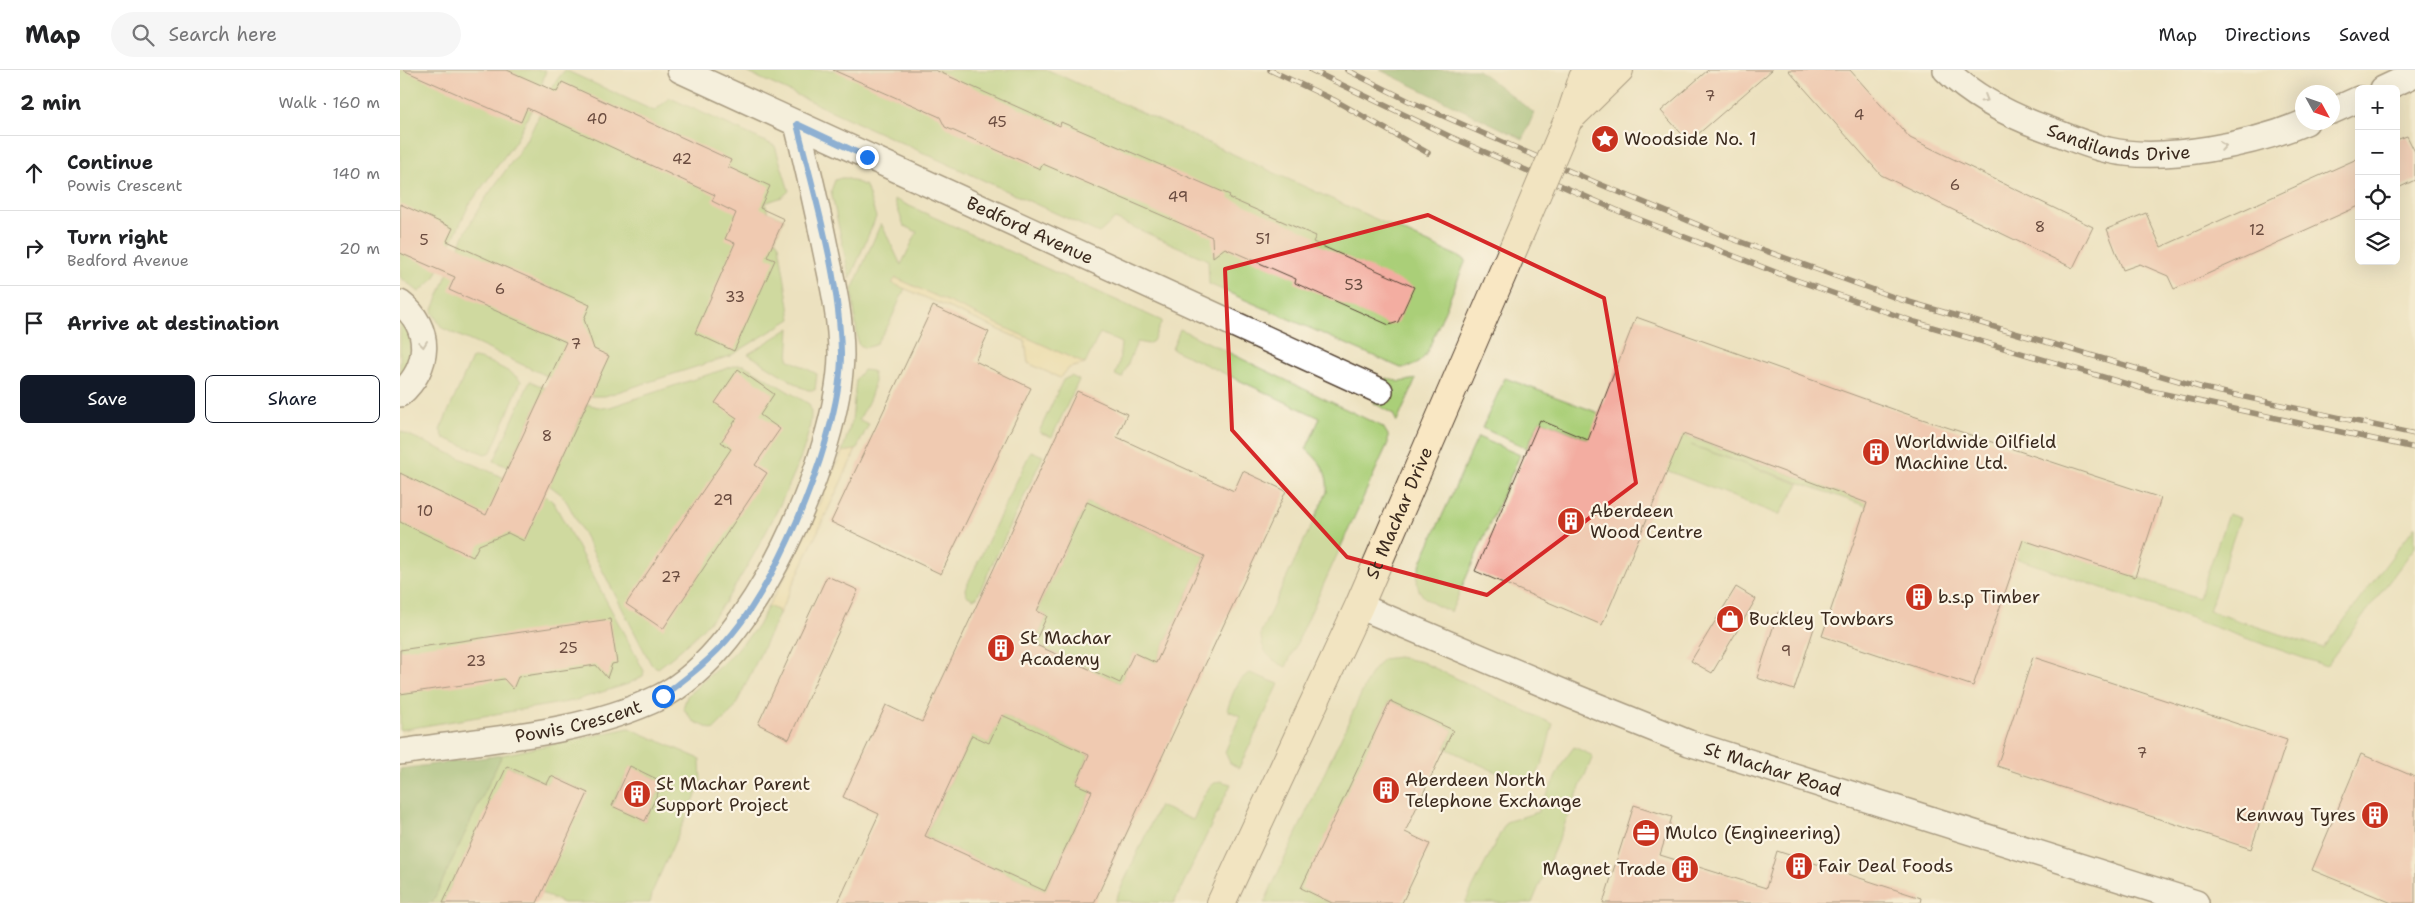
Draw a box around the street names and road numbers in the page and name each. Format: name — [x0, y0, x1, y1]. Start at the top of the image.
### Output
street label: Sandilands Drive — [2044, 118, 2192, 166]
street label: Bedford Avenue — [963, 191, 1097, 270]
street label: St Machar Drive — [1360, 443, 1438, 583]
street label: Powis Crescent — [513, 694, 645, 749]
street label: St Machar Road — [1701, 736, 1844, 802]

